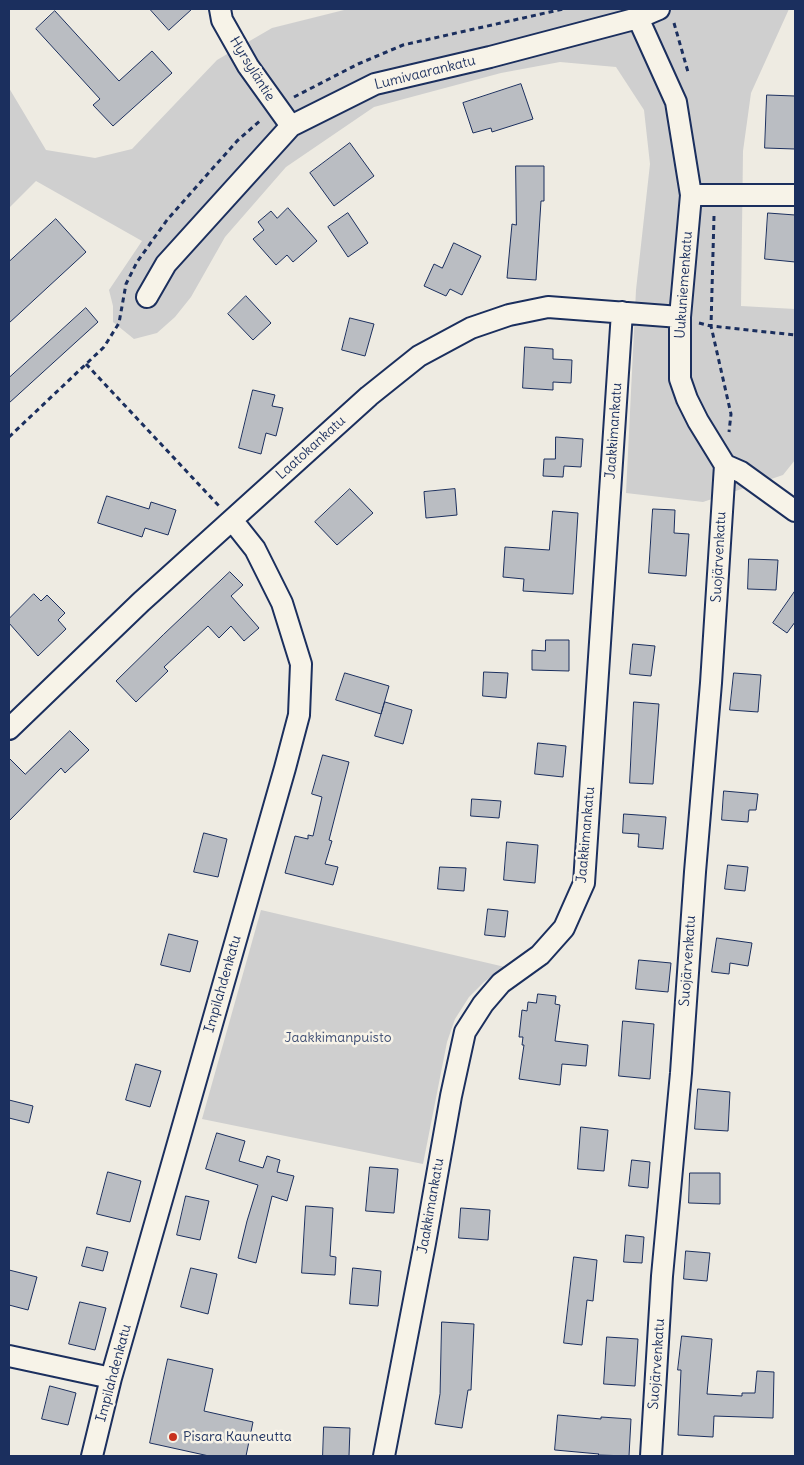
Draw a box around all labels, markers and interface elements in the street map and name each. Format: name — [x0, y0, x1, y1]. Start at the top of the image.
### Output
street label: Hyrsyläntie — [226, 34, 278, 104]
street label: Lumivaarankatu — [373, 52, 477, 94]
street label: Uukuniemenkatu — [672, 231, 696, 339]
street label: Jaakkimankatu — [602, 382, 626, 480]
street label: Laatokankatu — [273, 413, 349, 483]
street label: Suojärvenkatu — [708, 511, 730, 603]
street label: Jaakkimankatu — [573, 786, 599, 884]
street label: Suojärvenkatu — [676, 915, 700, 1007]
street label: Impilahdenkatu — [201, 933, 245, 1035]
park label: Jaakkimanpuisto — [284, 1030, 392, 1046]
street label: Jaakkimankatu — [414, 1157, 448, 1255]
street label: Suojärvenkatu — [645, 1318, 669, 1410]
street label: Impilahdenkatu — [93, 1322, 135, 1424]
place label: Pisara Kauneutta — [183, 1429, 292, 1445]
marker: Pisara Kauneutta — [167, 1431, 179, 1443]

